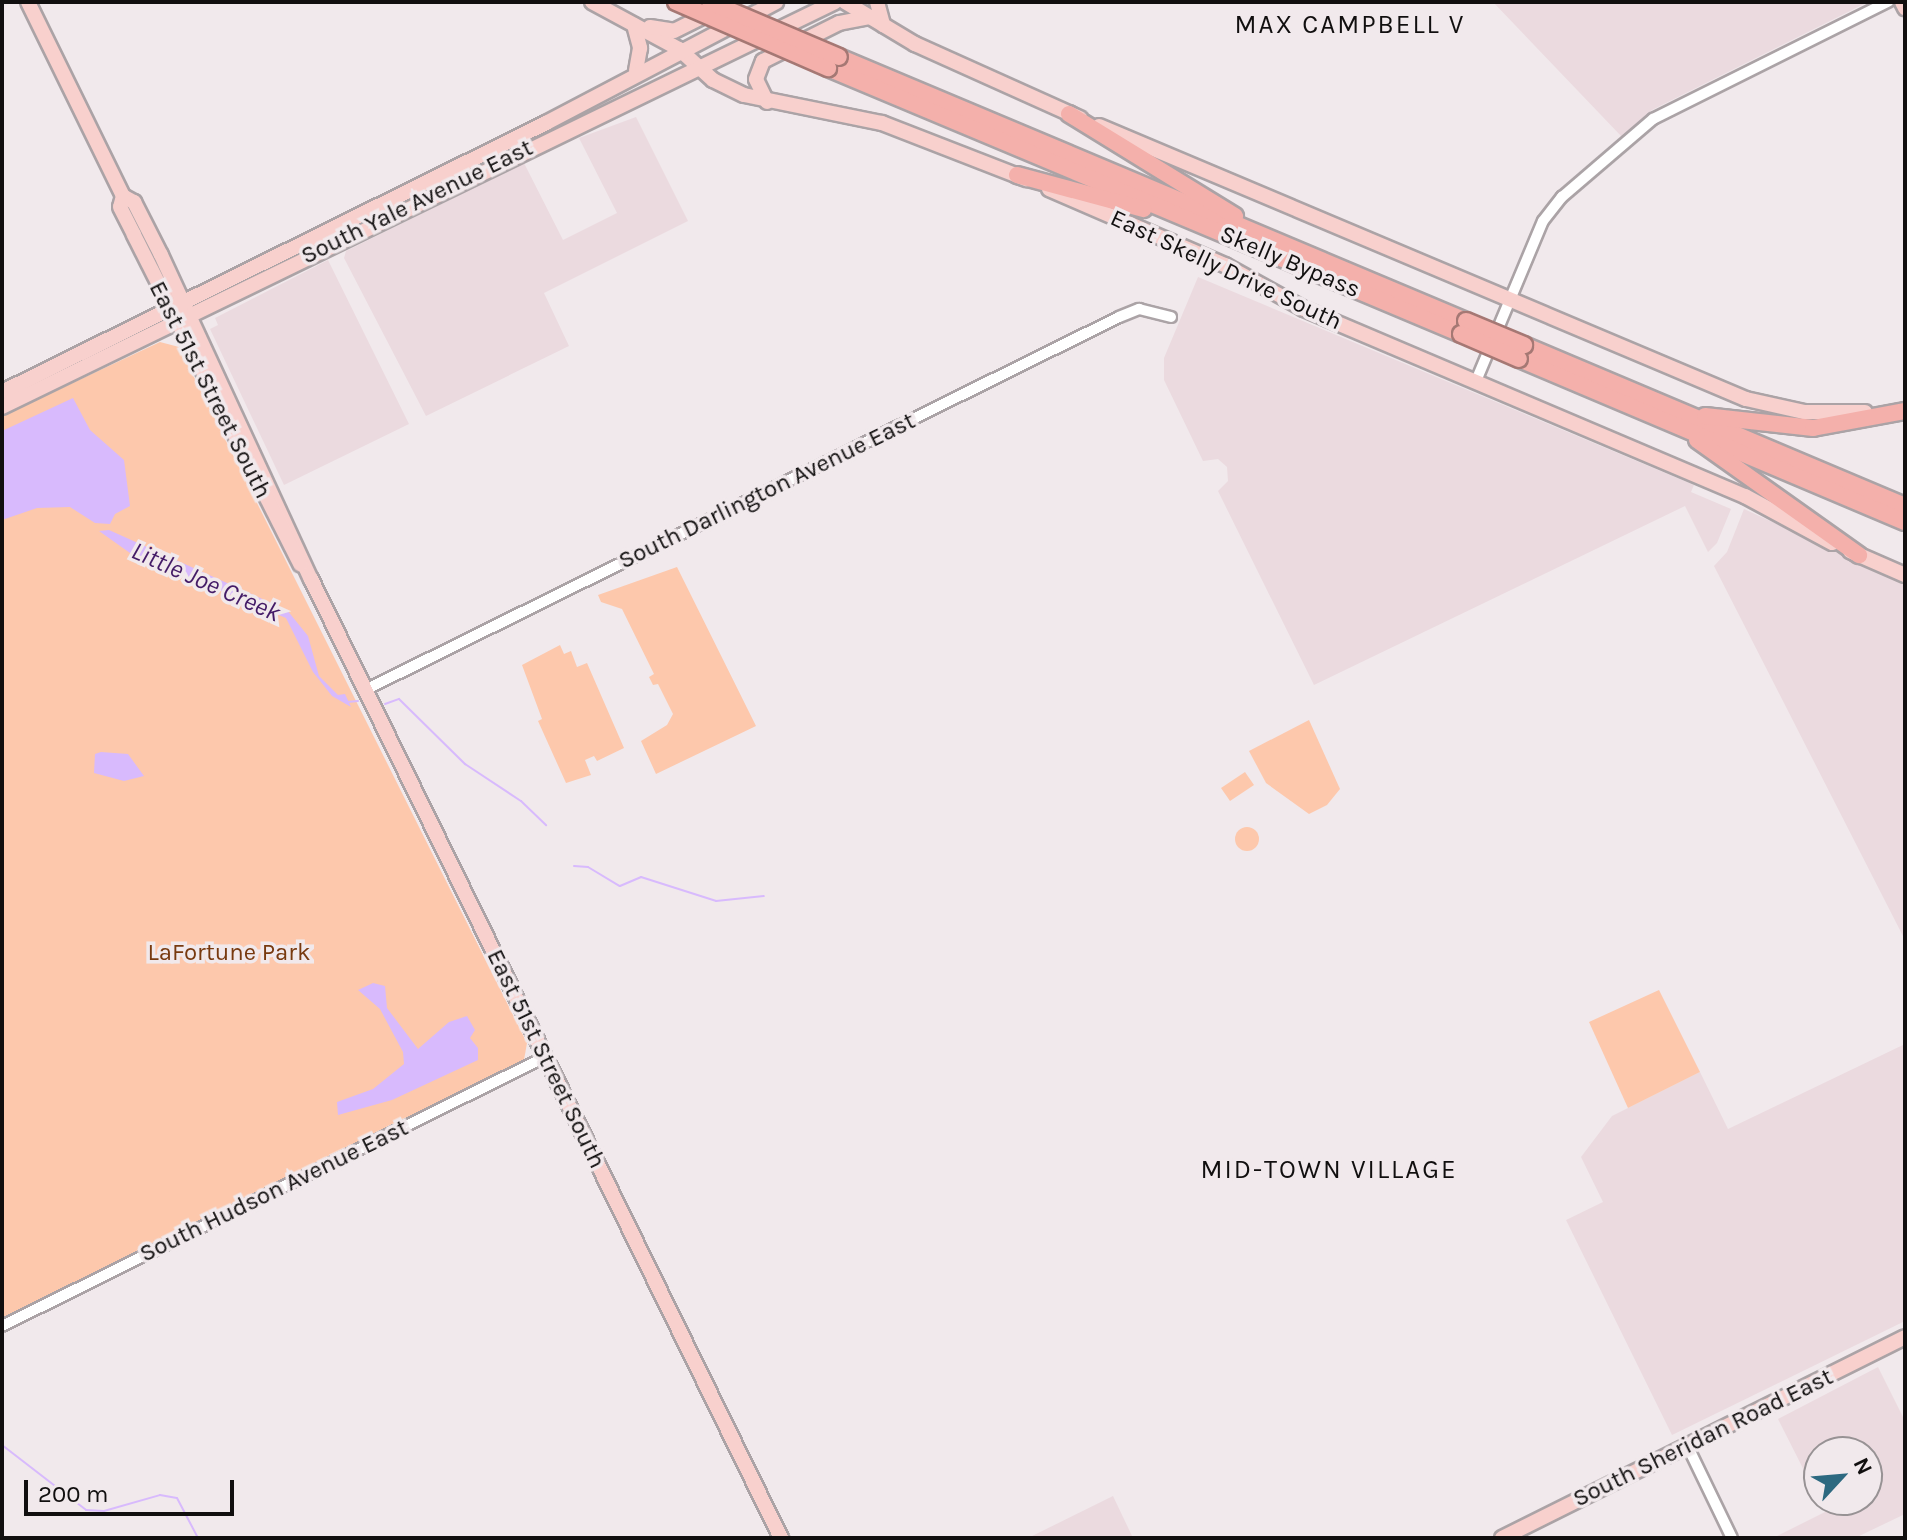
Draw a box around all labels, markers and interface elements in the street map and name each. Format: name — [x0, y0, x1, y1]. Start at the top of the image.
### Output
district label: MAX CAMPBELL V — [1235, 9, 1465, 41]
street label: South Yale Avenue East — [297, 133, 537, 271]
street label: East Skelly Drive South — [1106, 204, 1346, 336]
street label: Skelly Bypass — [1216, 220, 1364, 304]
street label: East 51st Street South — [143, 276, 277, 504]
street label: South Darlington Avenue East — [614, 407, 920, 575]
water label: Little Joe Creek — [127, 535, 285, 629]
park label: LaFortune Park — [148, 939, 310, 967]
street label: East 51st Street South — [480, 945, 612, 1173]
street label: South Hudson Avenue East — [135, 1113, 413, 1269]
district label: MID-TOWN VILLAGE — [1200, 1154, 1458, 1186]
street label: South Sheridan Road East — [1568, 1363, 1838, 1513]
north arrow — [1803, 1436, 1883, 1516]
text: N — [1848, 1454, 1878, 1479]
scale bar — [28, 1464, 238, 1514]
text: 200 m — [38, 1480, 109, 1508]

